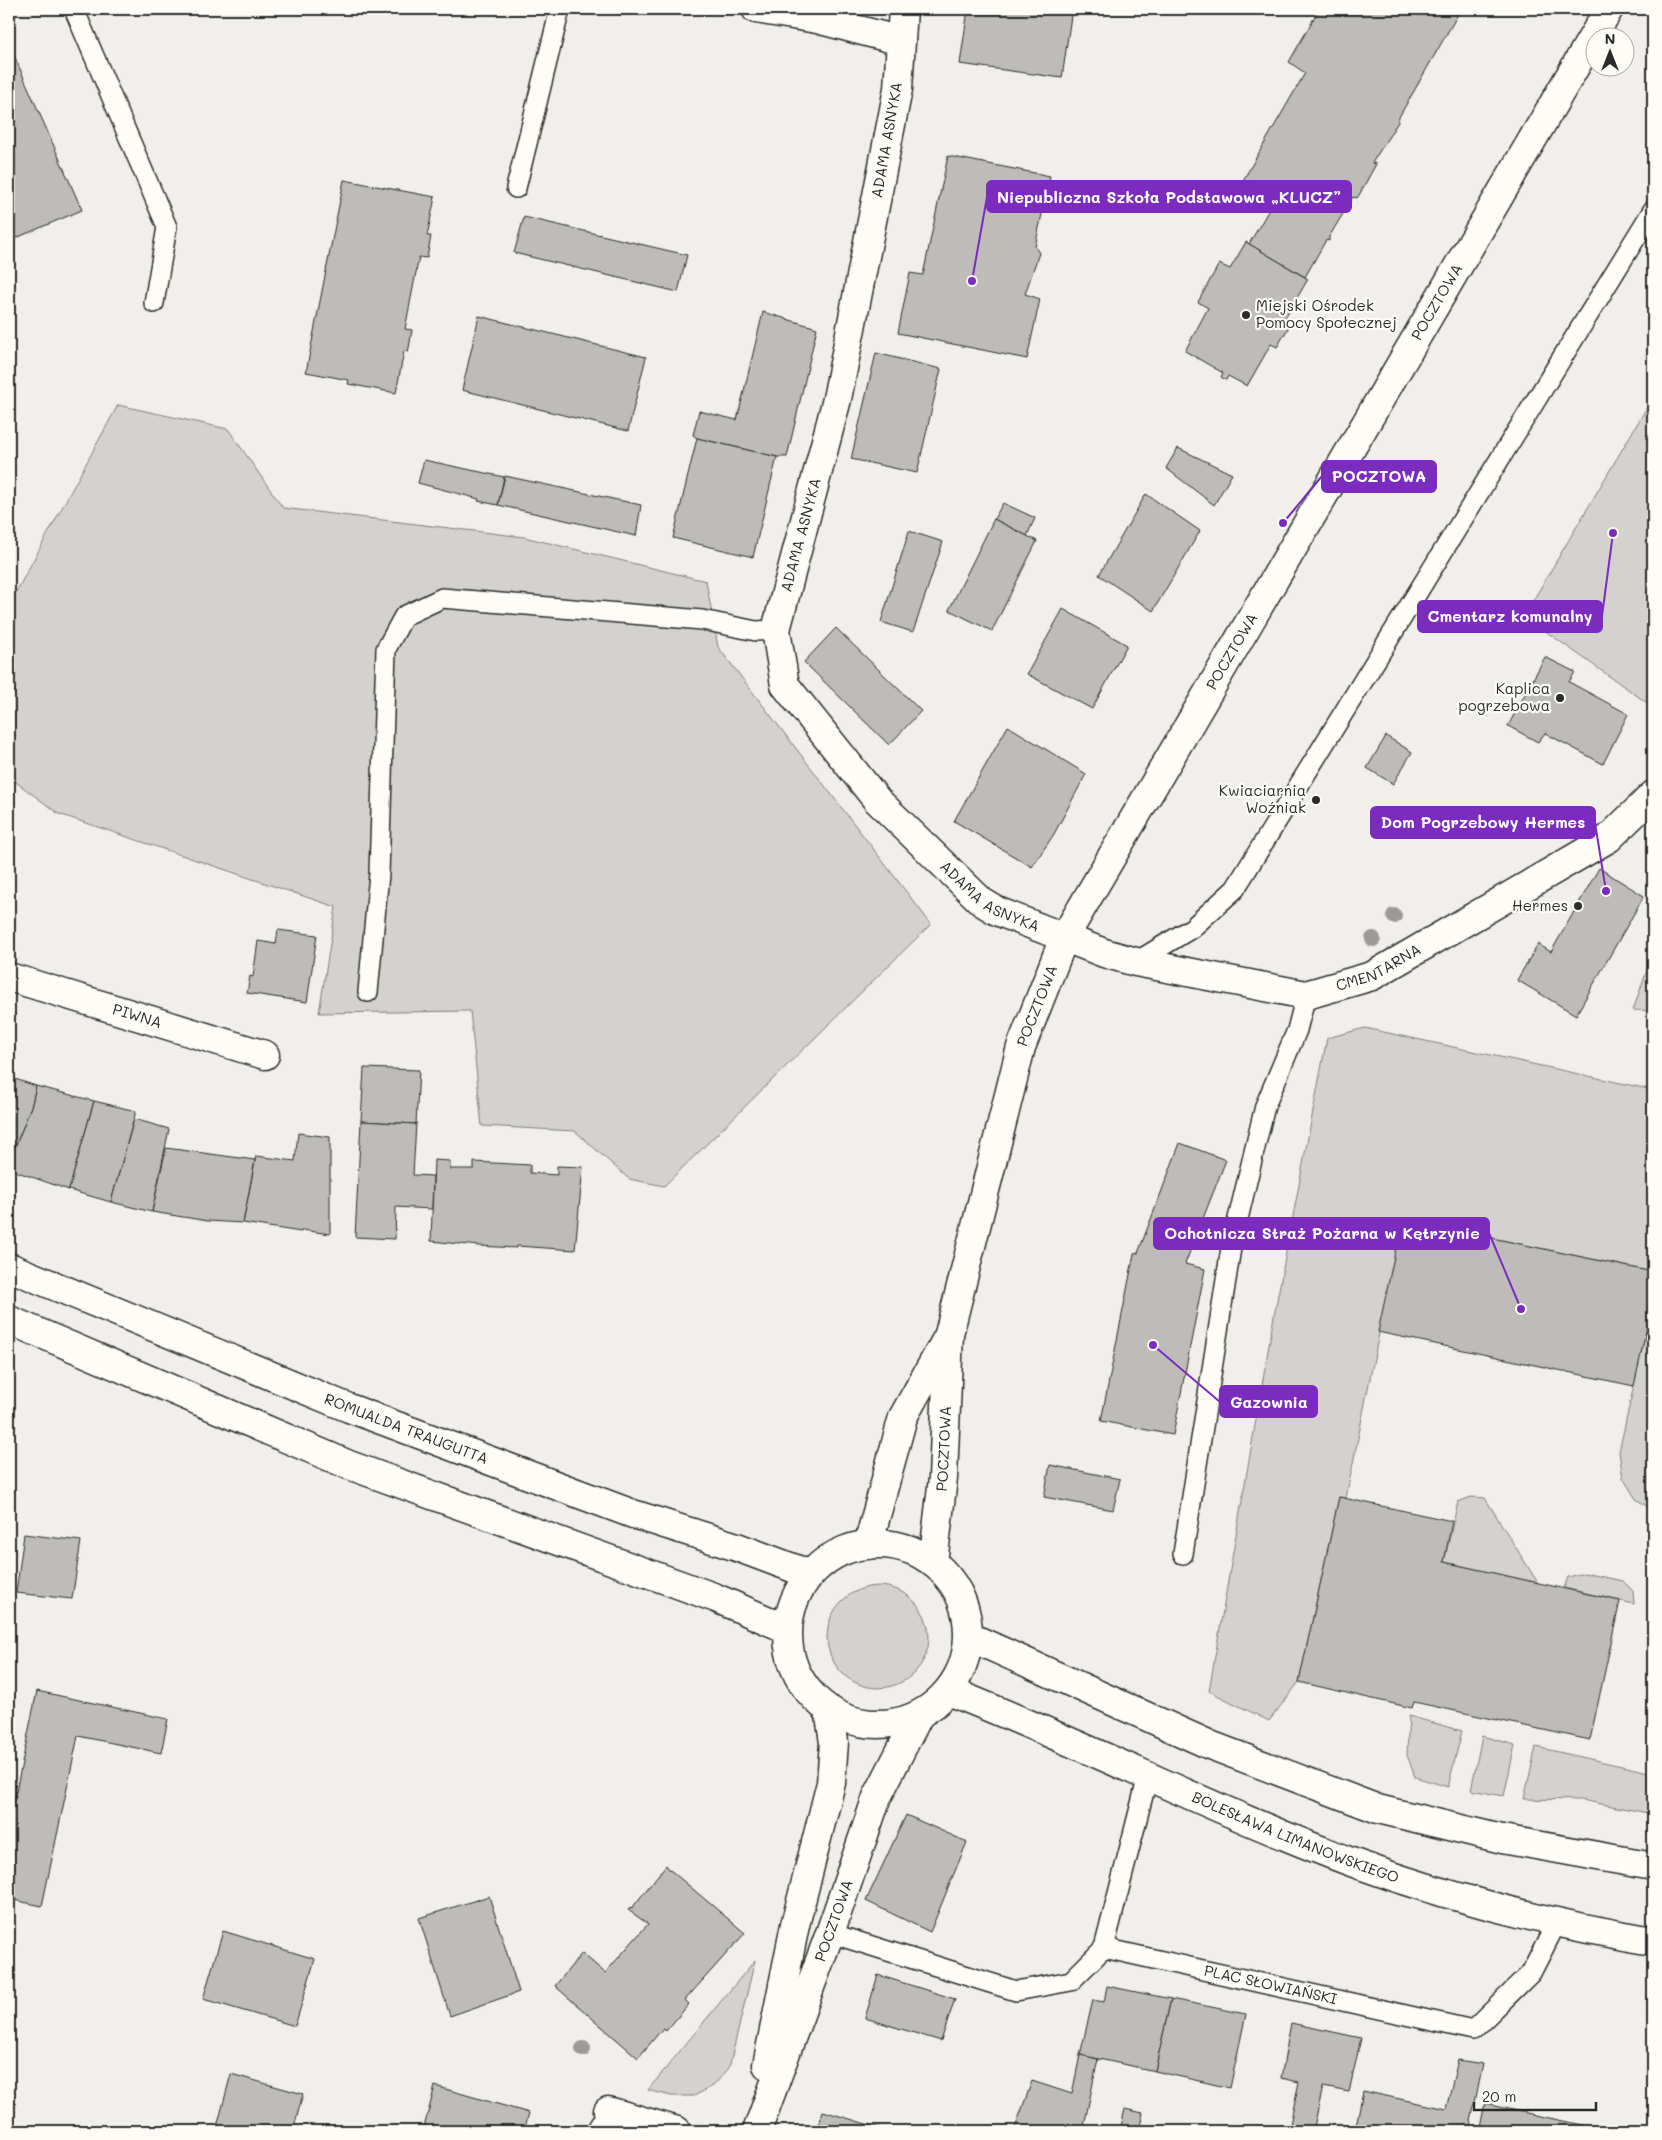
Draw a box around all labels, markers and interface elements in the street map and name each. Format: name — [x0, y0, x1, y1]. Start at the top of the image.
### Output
north arrow — [1584, 28, 1634, 78]
text: N — [1605, 29, 1615, 48]
street label: ADAMA ASNYKA — [866, 80, 906, 199]
callout: Niepubliczna Szkoła Podstawowa „KLUCZ” — [987, 181, 1351, 212]
text: Niepubliczna Szkoła Podstawowa „KLUCZ” — [997, 186, 1341, 207]
street label: POCZTOWA — [1406, 260, 1466, 344]
place label: Miejski Ośrodek Pomocy Społecznej — [1256, 295, 1397, 332]
marker: Miejski Ośrodek Pomocy Społecznej — [1240, 309, 1252, 321]
callout: POCZTOWA — [1322, 461, 1436, 492]
text: POCZTOWA — [1332, 465, 1426, 486]
street label: ADAMA ASNYKA — [775, 475, 825, 594]
callout: Cmentarz komunalny — [1418, 601, 1602, 632]
text: Cmentarz komunalny — [1428, 605, 1593, 626]
street label: POCZTOWA — [1201, 609, 1262, 693]
place label: Kaplica pogrzebowa — [1459, 678, 1550, 715]
marker: Kaplica pogrzebowa — [1554, 692, 1566, 704]
place label: Kwiaciarnia Woźniak — [1219, 780, 1306, 817]
marker: Kwiaciarnia Woźniak — [1310, 794, 1322, 806]
callout: Dom Pogrzebowy Hermes — [1371, 807, 1595, 838]
text: Dom Pogrzebowy Hermes — [1381, 811, 1585, 832]
street label: ADAMA ASNYKA — [936, 856, 1043, 936]
place label: Hermes — [1512, 895, 1568, 915]
marker: Hermes — [1572, 900, 1584, 912]
street label: CMENTARNA — [1333, 939, 1424, 995]
street label: POCZTOWA — [1011, 962, 1061, 1049]
street label: PIWNA — [110, 998, 164, 1032]
callout: Ochotnicza Straż Pożarna w Kętrzynie — [1154, 1218, 1489, 1249]
text: Ochotnicza Straż Pożarna w Kętrzynie — [1164, 1222, 1480, 1243]
callout: Gazownia — [1220, 1386, 1317, 1417]
street label: ROMUALDA TRAUGUTTA — [321, 1388, 491, 1468]
text: Gazownia — [1230, 1391, 1308, 1412]
street label: POCZTOWA — [931, 1405, 955, 1492]
street label: BOLESŁAWA LIMANOWSKIEGO — [1189, 1786, 1402, 1887]
street label: POCZTOWA — [809, 1877, 857, 1964]
street label: PLAC SŁOWIAŃSKI — [1202, 1960, 1339, 2009]
scale bar — [1474, 2080, 1597, 2112]
text: 20 m — [1482, 2086, 1516, 2106]

